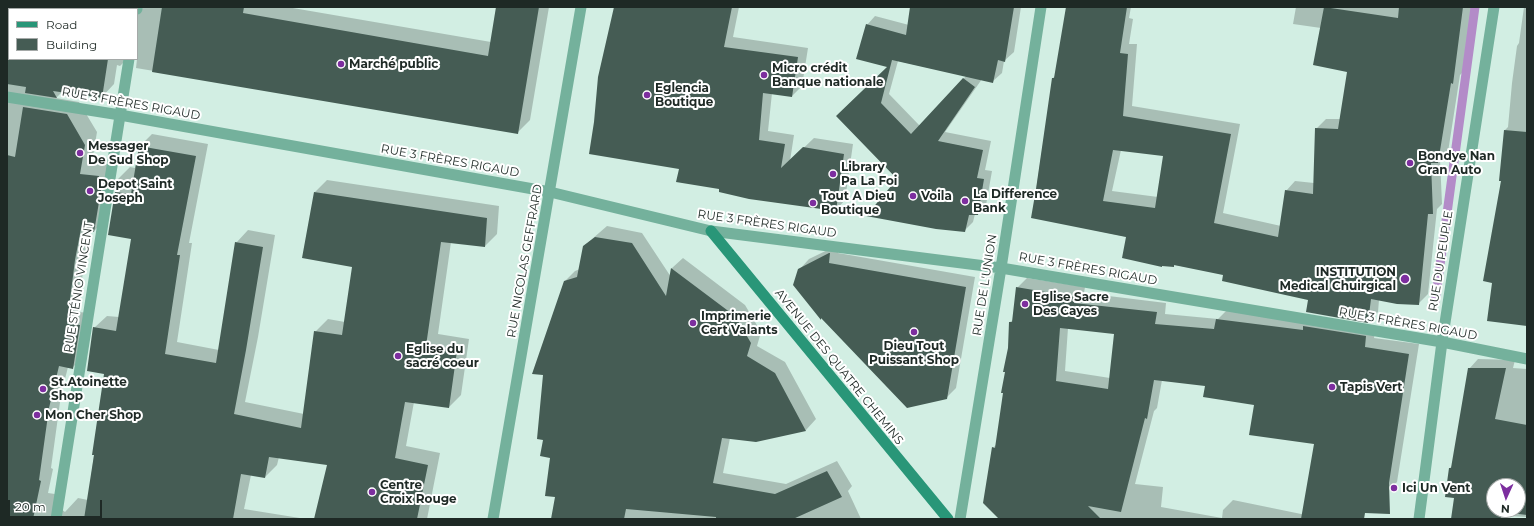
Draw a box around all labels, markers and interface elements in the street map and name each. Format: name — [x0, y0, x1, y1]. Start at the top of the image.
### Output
legend — [8, 8, 138, 60]
text: Road — [46, 17, 77, 32]
text: Building — [46, 37, 97, 52]
place label: Marché public — [349, 57, 438, 71]
marker: Marché public — [336, 59, 346, 69]
place label: Micro crédit Banque nationale — [772, 61, 884, 89]
marker: Micro crédit Banque nationale — [759, 70, 769, 80]
place label: Eglencia Boutique — [655, 81, 713, 109]
street label: RUE 3 FRÈRES RIGAUD — [61, 85, 201, 123]
marker: Eglencia Boutique — [642, 90, 652, 100]
place label: Messager De Sud Shop — [88, 139, 169, 167]
street label: RUE 3 FRÈRES RIGAUD — [380, 142, 520, 180]
marker: Messager De Sud Shop — [75, 148, 85, 158]
place label: Bondye Nan Gran Auto — [1418, 149, 1495, 177]
marker: Bondye Nan Gran Auto — [1405, 158, 1415, 168]
place label: Library Pa La Foi — [841, 160, 897, 188]
marker: Library Pa La Foi — [828, 169, 838, 179]
place label: Depot Saint Joseph — [98, 177, 172, 205]
street label: RUE NICOLAS GEFFRARD — [504, 183, 546, 339]
marker: Depot Saint Joseph — [85, 186, 95, 196]
place label: La Difference Bank — [973, 187, 1057, 215]
place label: Tout A Dieu Boutique — [821, 189, 894, 217]
place label: Voila — [921, 189, 952, 203]
marker: Voila — [908, 191, 918, 201]
marker: La Difference Bank — [960, 196, 970, 206]
marker: Tout A Dieu Boutique — [808, 198, 818, 208]
street label: RUE 3 FRÈRES RIGAUD — [697, 207, 837, 241]
street label: RUE DU PEUPLE — [1426, 210, 1456, 312]
street label: RUE STÉNIO VINCENT — [61, 220, 97, 354]
street label: RUE DE L'UNION — [970, 233, 1000, 337]
street label: RUE 3 FRÈRES RIGAUD — [1018, 250, 1158, 288]
place label: INSTITUTION Medical Chuirgical — [1280, 265, 1396, 293]
marker: INSTITUTION Medical Chuirgical — [1399, 273, 1411, 285]
street label: AVENUE DES QUATRE CHEMINS — [772, 286, 906, 448]
place label: Eglise Sacre Des Cayes — [1033, 290, 1109, 318]
marker: Eglise Sacre Des Cayes — [1020, 299, 1030, 309]
street label: RUE 3 FRÈRES RIGAUD — [1338, 305, 1478, 343]
place label: Imprimerie Cert Valants — [701, 309, 778, 337]
marker: Imprimerie Cert Valants — [688, 318, 698, 328]
marker: Dieu Tout Puissant Shop — [909, 327, 919, 337]
place label: Dieu Tout Puissant Shop — [869, 339, 959, 367]
place label: Eglise du sacré coeur — [406, 342, 479, 370]
marker: Eglise du sacré coeur — [393, 351, 403, 361]
place label: St.Atoinette Shop — [51, 375, 127, 403]
place label: Tapis Vert — [1340, 380, 1403, 394]
marker: Tapis Vert — [1327, 382, 1337, 392]
marker: St.Atoinette Shop — [38, 384, 48, 394]
place label: Mon Cher Shop — [45, 408, 141, 422]
marker: Mon Cher Shop — [32, 410, 42, 420]
place label: Centre Croix Rouge — [380, 478, 457, 506]
north arrow — [1486, 478, 1526, 518]
place label: Ici Un Vent — [1402, 481, 1471, 495]
marker: Ici Un Vent — [1389, 483, 1399, 493]
marker: Centre Croix Rouge — [367, 487, 377, 497]
scale bar — [10, 492, 104, 518]
text: 20 m — [15, 499, 46, 514]
text: N — [1501, 502, 1510, 516]

